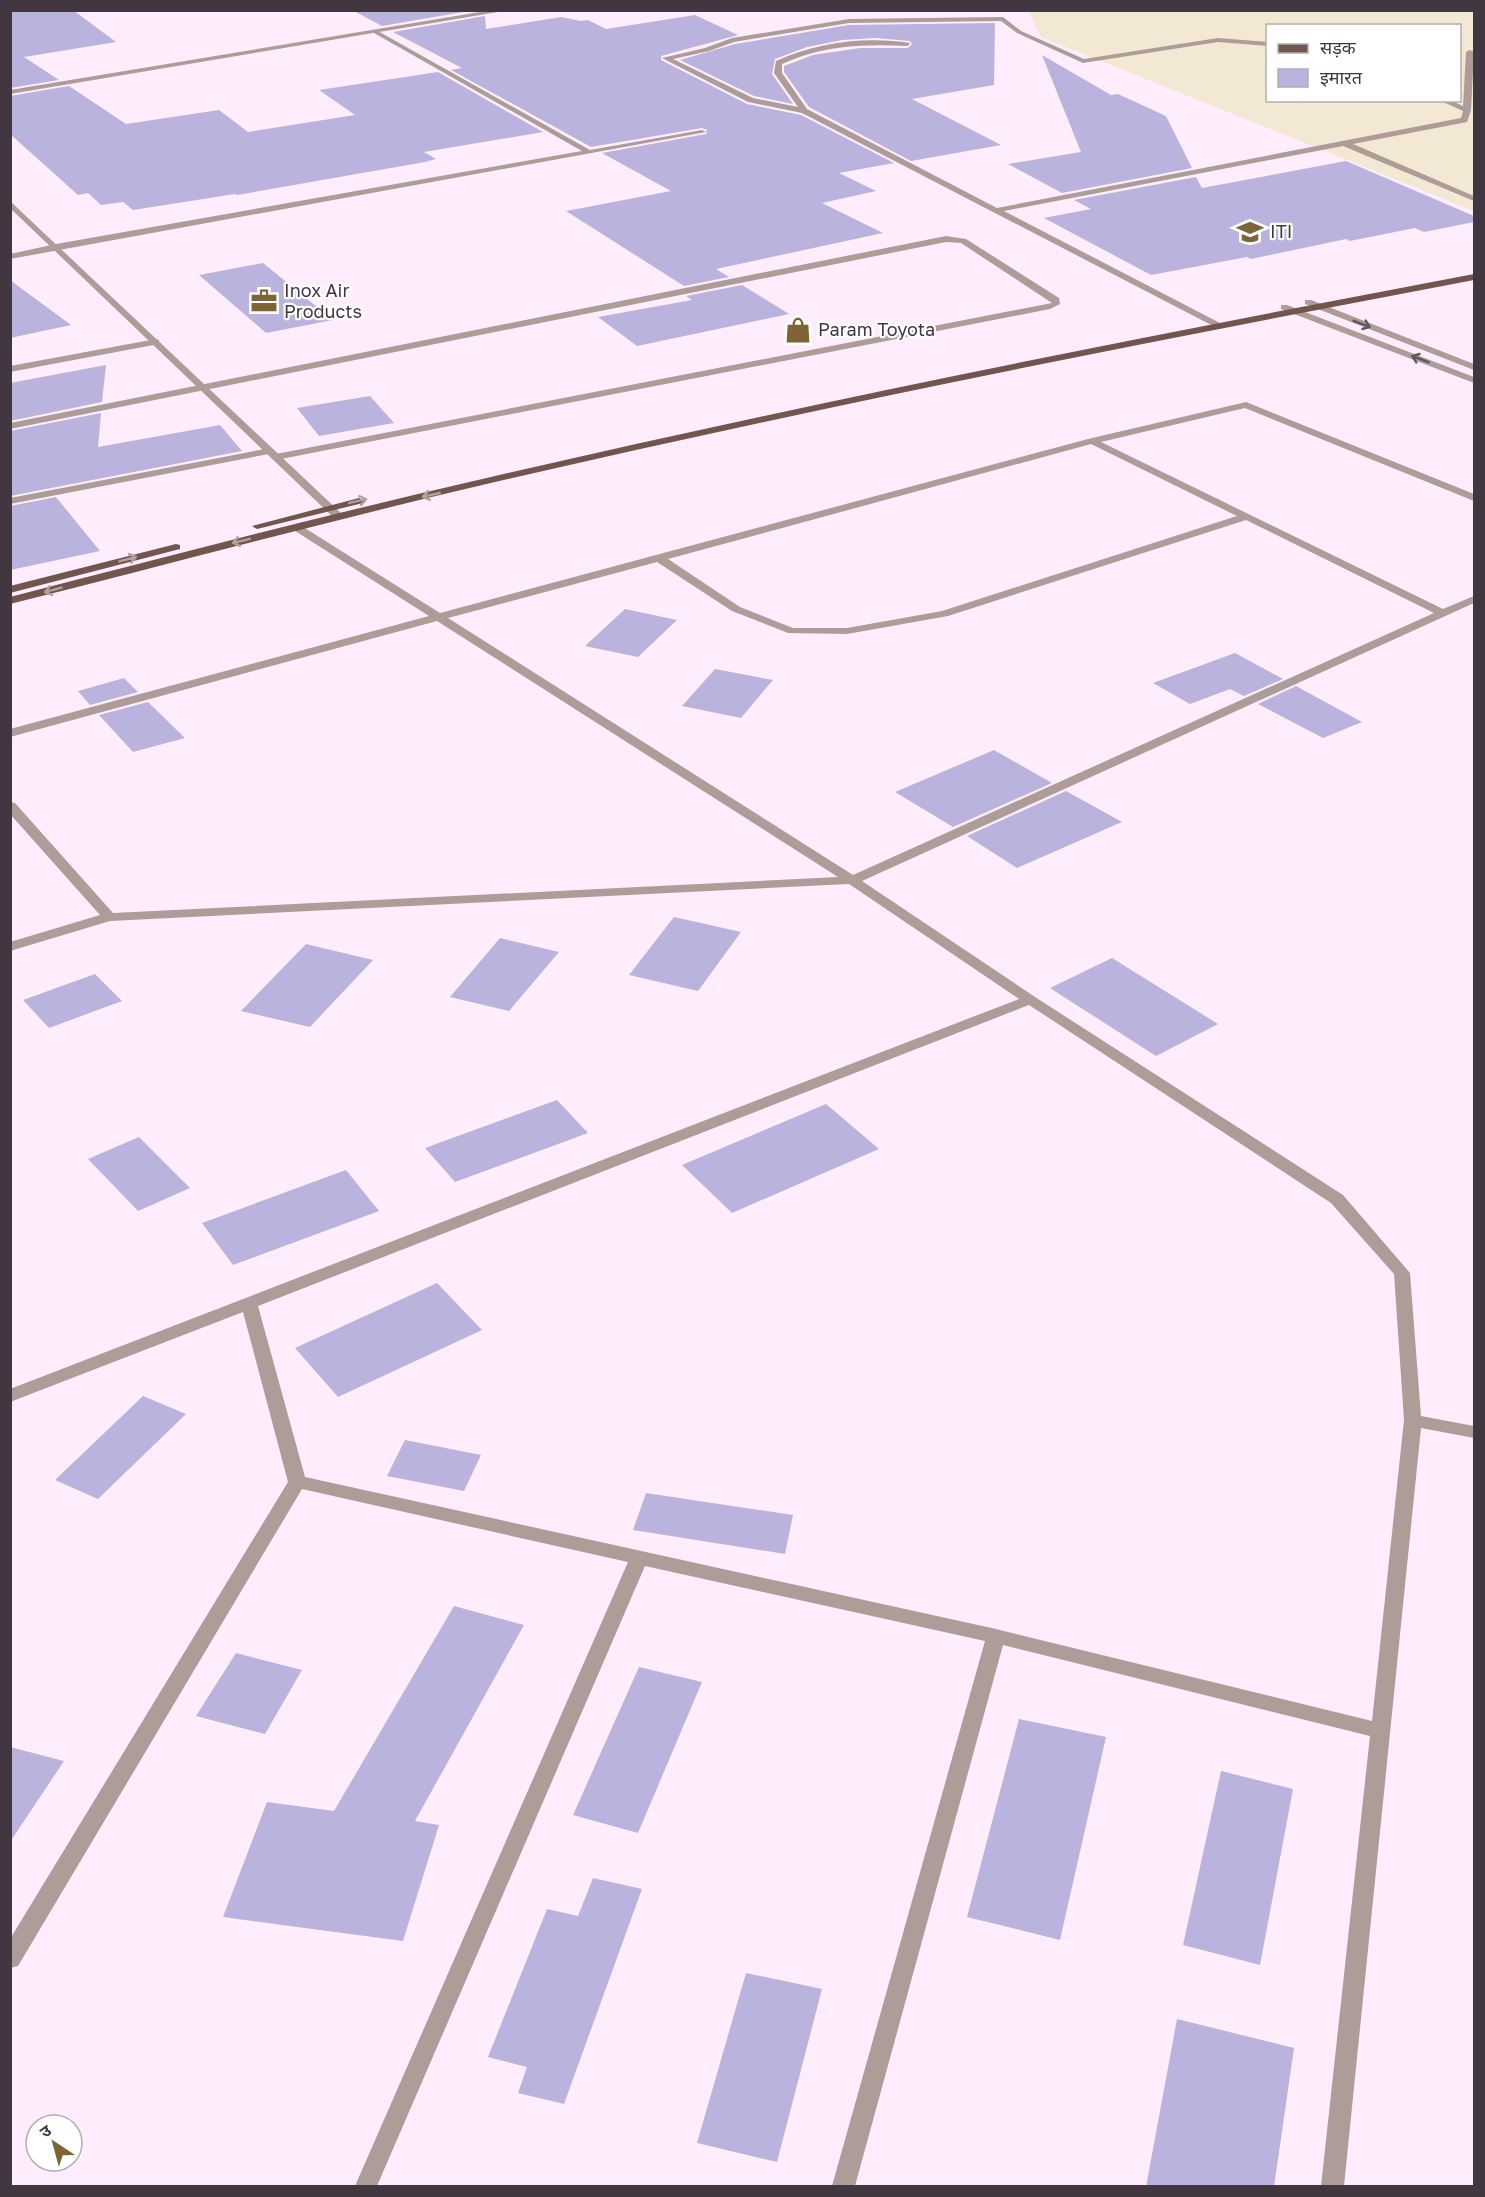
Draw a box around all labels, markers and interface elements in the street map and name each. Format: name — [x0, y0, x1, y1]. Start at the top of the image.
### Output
legend — [1266, 24, 1461, 102]
text: सड़क — [1320, 36, 1357, 58]
text: इमारत — [1320, 66, 1363, 88]
school or university icon: ITI — [1235, 217, 1265, 247]
place label: ITI — [1270, 220, 1292, 242]
place label: Inox Air Products — [284, 279, 362, 322]
office icon: Inox Air Products — [249, 286, 279, 316]
shop icon: Param Toyota — [783, 315, 813, 345]
place label: Param Toyota — [818, 318, 935, 340]
one-way arrow — [1352, 319, 1371, 330]
one-way arrow — [1411, 352, 1430, 363]
one-way arrow — [421, 489, 440, 501]
one-way arrow — [348, 495, 367, 506]
one-way arrow — [232, 535, 251, 547]
one-way arrow — [118, 553, 137, 565]
one-way arrow — [43, 585, 62, 597]
north arrow — [24, 2113, 84, 2173]
text: उ — [36, 2120, 55, 2142]

